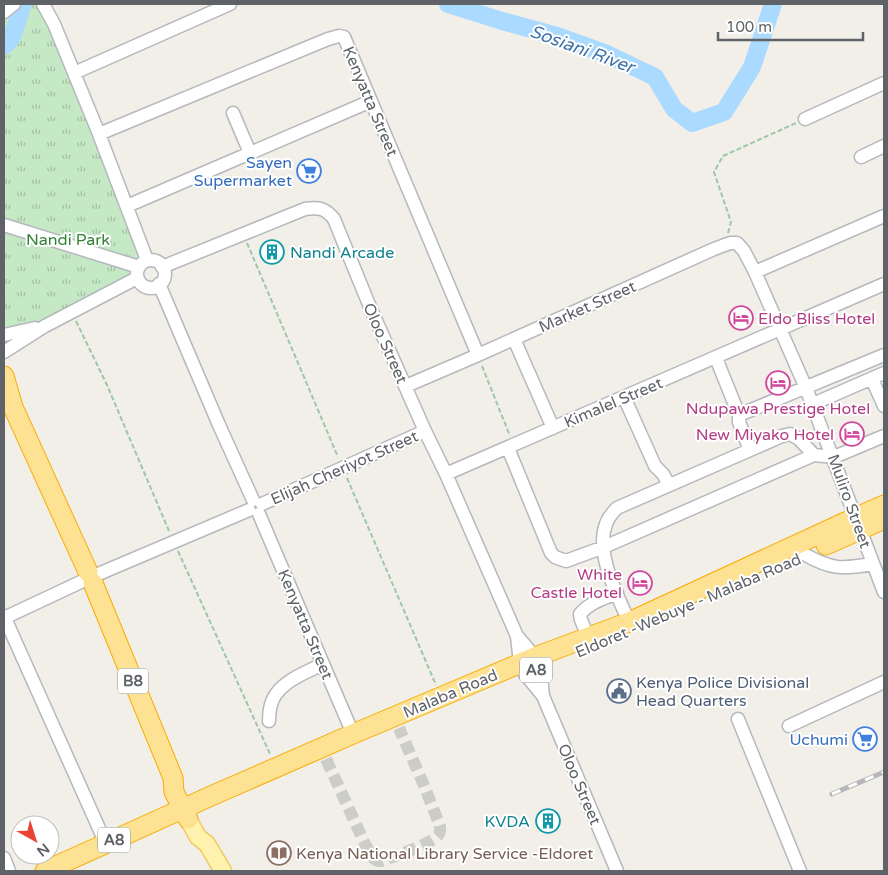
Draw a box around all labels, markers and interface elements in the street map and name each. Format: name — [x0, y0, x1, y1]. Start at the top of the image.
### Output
scale bar — [718, 10, 863, 42]
text: 100 m — [726, 18, 772, 36]
water label: Sosiani River — [527, 20, 639, 79]
street label: Kenyatta Street — [338, 43, 402, 160]
place label: Sayen Supermarket — [194, 153, 292, 191]
supermarket icon: Sayen Supermarket — [296, 158, 322, 184]
park label: Nandi Park — [26, 230, 110, 250]
building icon: Nandi Arcade — [259, 239, 285, 265]
place label: Nandi Arcade — [290, 243, 394, 263]
street label: Market Street — [536, 277, 639, 337]
street label: Oloo Street — [358, 300, 412, 387]
hotel icon: Eldo Bliss Hotel — [728, 305, 754, 331]
place label: Eldo Bliss Hotel — [758, 309, 875, 329]
hotel icon: Ndupawa Prestige Hotel — [765, 370, 791, 396]
street label: Kimalel Street — [561, 373, 666, 433]
place label: Ndupawa Prestige Hotel — [686, 399, 870, 419]
hotel icon: New Miyako Hotel — [839, 421, 865, 447]
place label: New Miyako Hotel — [696, 425, 834, 445]
street label: Elijah Cheriyot Street — [268, 426, 421, 509]
street label: Muliro Street — [823, 452, 875, 551]
street label: Eldoret -Webuye - Malaba Road — [572, 549, 804, 663]
place label: White Castle Hotel — [530, 565, 622, 603]
street label: Kenyatta Street — [273, 566, 337, 683]
hotel icon: White Castle Hotel — [627, 570, 653, 596]
road number: A8 — [520, 658, 552, 682]
street label: Malaba Road — [400, 665, 501, 723]
road number: B8 — [118, 668, 148, 694]
place label: Kenya Police Divisional Head Quarters — [636, 673, 809, 711]
public building icon: Kenya Police Divisional Head Quarters — [606, 678, 632, 704]
supermarket icon: Uchumi — [852, 726, 878, 752]
place label: Uchumi — [790, 730, 848, 750]
street label: Oloo Street — [553, 741, 605, 828]
building icon: KVDA — [535, 808, 561, 834]
place label: KVDA — [484, 812, 530, 832]
north arrow — [10, 815, 60, 865]
road number: A8 — [98, 828, 130, 852]
text: N — [33, 840, 53, 860]
library icon: Kenya National Library Service -Eldoret — [266, 840, 292, 866]
place label: Kenya National Library Service -Eldoret — [296, 844, 593, 864]

